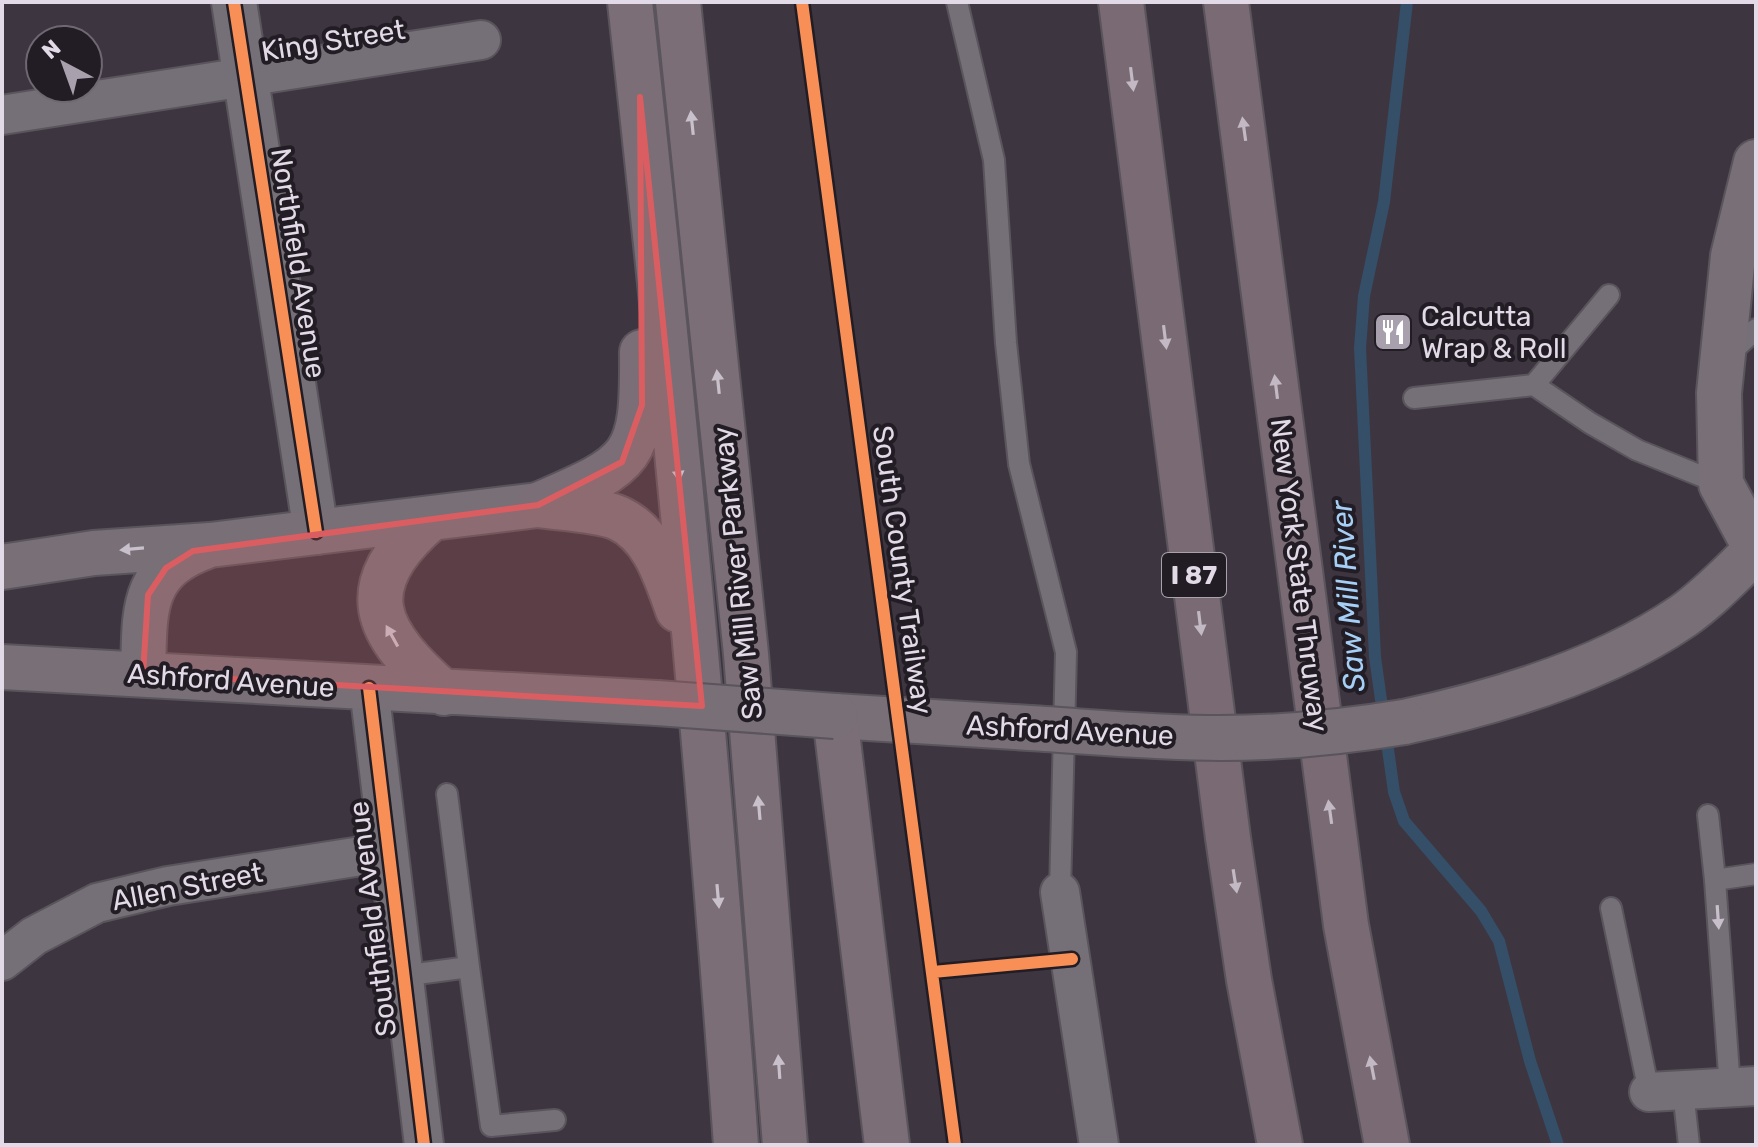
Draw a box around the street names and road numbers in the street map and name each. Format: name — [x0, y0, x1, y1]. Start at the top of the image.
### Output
street label: King Street — [259, 13, 407, 68]
street label: Northfield Avenue — [264, 146, 333, 381]
street label: New York State Thruway — [1264, 417, 1335, 734]
street label: South County Trailway — [866, 424, 939, 717]
street label: Saw Mill River Parkway — [706, 425, 769, 721]
road number: I 87 — [1162, 553, 1226, 597]
street label: Ashford Avenue — [126, 657, 336, 704]
street label: Ashford Avenue — [965, 709, 1175, 752]
street label: Southfield Avenue — [342, 799, 403, 1038]
street label: Allen Street — [109, 856, 265, 917]

